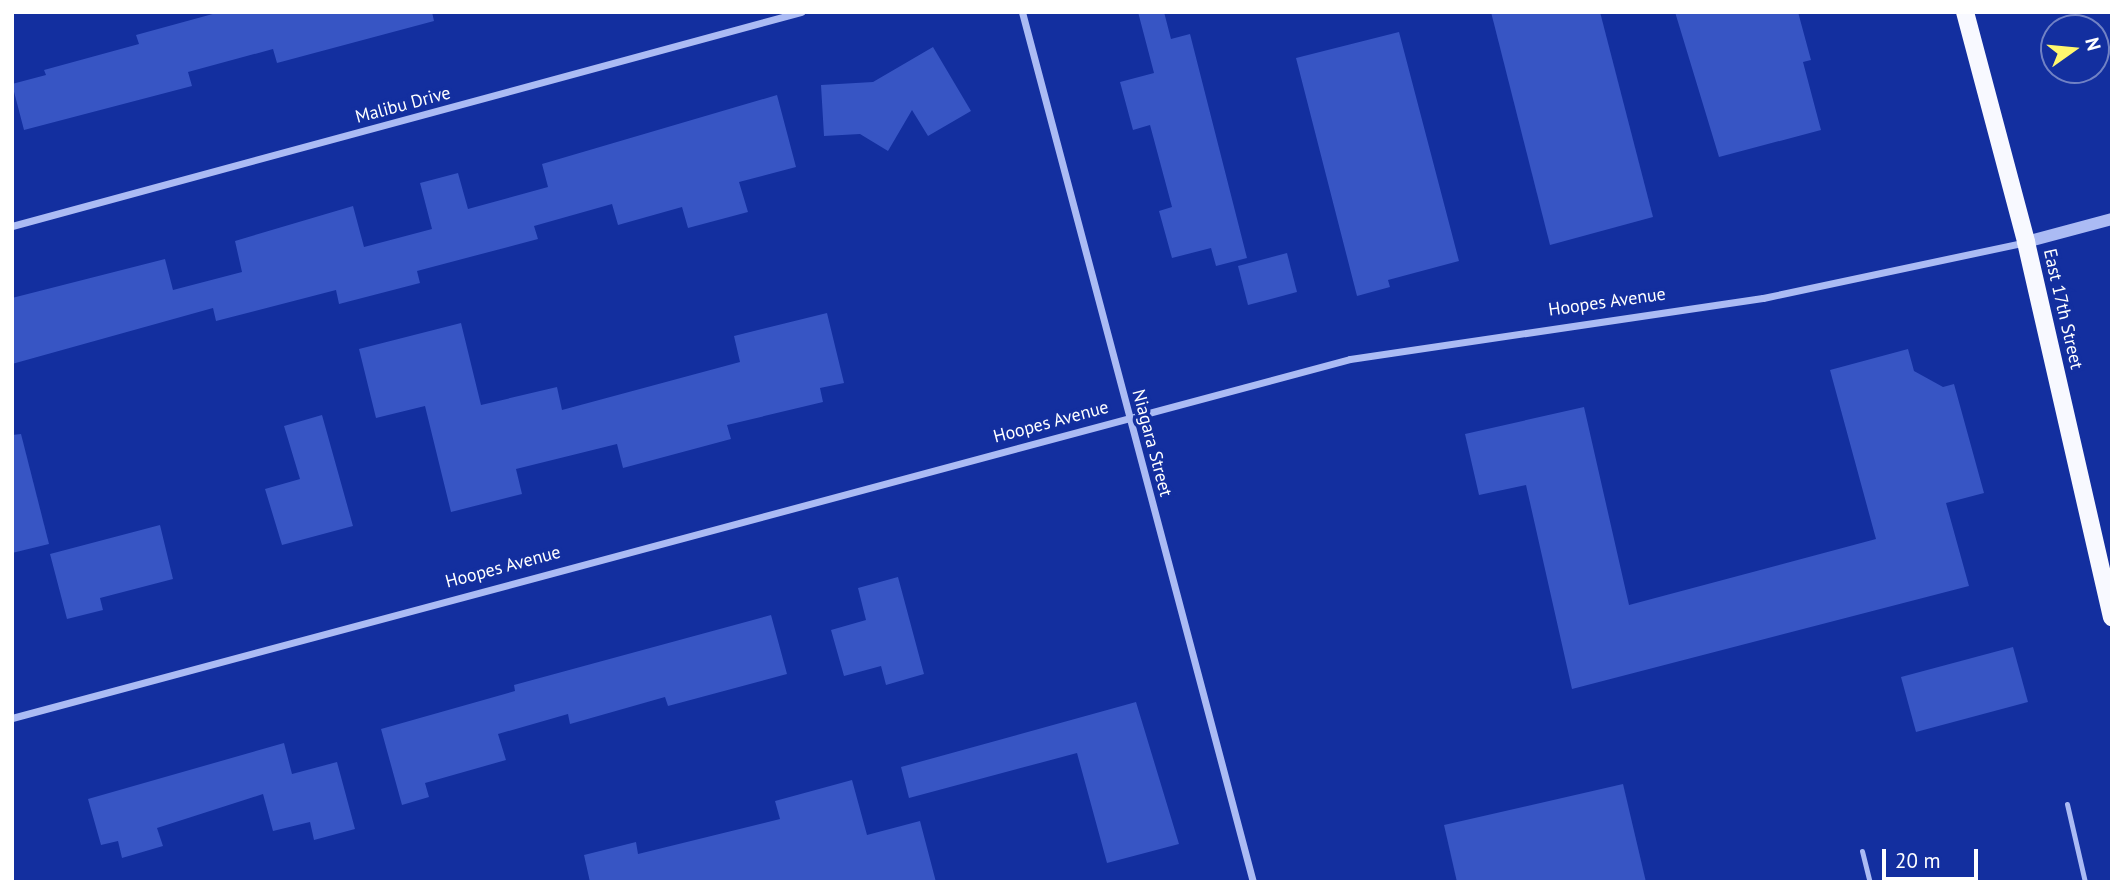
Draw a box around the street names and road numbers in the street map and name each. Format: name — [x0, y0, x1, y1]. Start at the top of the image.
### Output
street label: Malibu Drive — [353, 82, 453, 128]
street label: East 17th Street — [2039, 247, 2087, 371]
street label: Hoopes Avenue — [1547, 283, 1667, 321]
street label: Niagara Street — [1127, 387, 1177, 499]
street label: Hoopes Avenue — [991, 396, 1111, 448]
street label: Hoopes Avenue — [443, 541, 563, 593]

